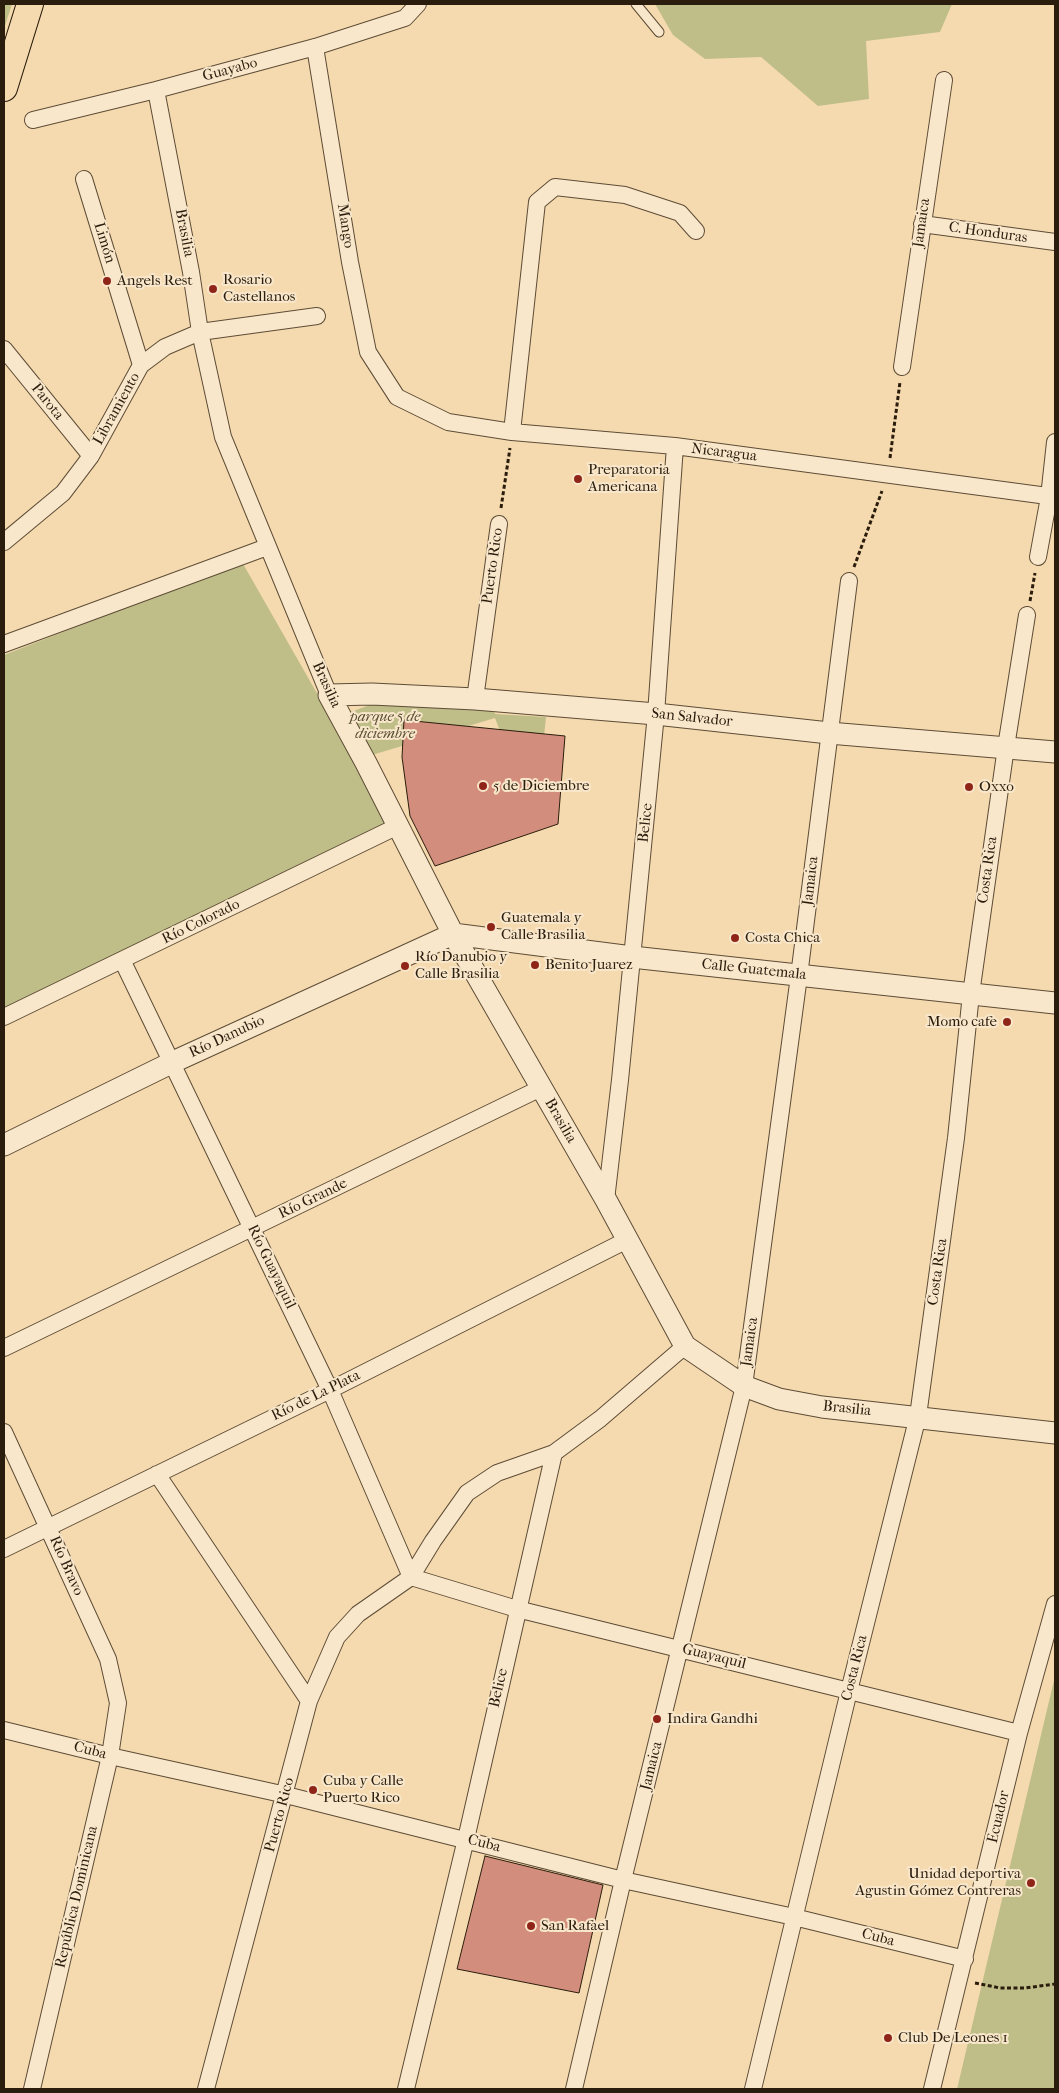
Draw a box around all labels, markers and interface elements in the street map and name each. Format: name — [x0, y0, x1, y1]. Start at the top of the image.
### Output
street label: Guayabo — [201, 54, 259, 86]
street label: Jamaica — [910, 197, 934, 249]
street label: Mango — [333, 202, 357, 250]
street label: Brasilia — [171, 207, 197, 259]
street label: C. Honduras — [947, 219, 1029, 247]
street label: Limón — [89, 220, 119, 266]
place label: Rosario Castellanos — [223, 271, 295, 306]
place label: Angels Rest — [117, 272, 193, 290]
marker: Angels Rest — [101, 275, 113, 287]
marker: Rosario Castellanos — [207, 283, 219, 295]
street label: Libramiento — [90, 370, 144, 448]
street label: Parota — [27, 380, 67, 424]
street label: Nicaragua — [690, 440, 758, 466]
place label: Preparatoria Americana — [588, 461, 670, 496]
marker: Preparatoria Americana — [572, 473, 584, 485]
street label: Puerto Rico — [479, 527, 507, 605]
street label: Brasilia — [308, 659, 344, 711]
street label: San Salvador — [650, 705, 734, 731]
park label: parque 5 de diciembre — [350, 708, 420, 743]
place label: 5 de Diciembre — [493, 777, 590, 795]
place label: Oxxo — [979, 778, 1014, 796]
marker: 5 de Diciembre — [477, 780, 489, 792]
marker: Oxxo — [963, 781, 975, 793]
street label: Belice — [635, 802, 657, 844]
street label: Costa Rica — [974, 835, 1002, 905]
street label: Jamaica — [799, 855, 823, 907]
street label: Río Colorado — [159, 895, 243, 949]
place label: Guatemala y Calle Brasilia — [501, 909, 585, 944]
marker: Guatemala y Calle Brasilia — [485, 921, 497, 933]
place label: Costa Chica — [745, 929, 820, 947]
marker: Costa Chica — [729, 932, 741, 944]
place label: Río Danubio y Calle Brasilia — [415, 948, 507, 983]
place label: Benito Juarez — [545, 956, 633, 974]
street label: Calle Guatemala — [701, 956, 807, 984]
marker: Benito Juarez — [529, 959, 541, 971]
marker: Río Danubio y Calle Brasilia — [399, 960, 411, 972]
street label: Río Danubio — [186, 1012, 268, 1062]
place label: Momo cafe — [927, 1013, 997, 1031]
marker: Momo cafe — [1001, 1016, 1013, 1028]
street label: Brasilia — [540, 1095, 580, 1147]
street label: Río Grande — [276, 1175, 350, 1223]
street label: Río Guayaquil — [243, 1222, 299, 1312]
street label: Costa Rica — [924, 1237, 952, 1307]
street label: Jamaica — [738, 1316, 762, 1368]
street label: Río de La Plata — [269, 1367, 363, 1425]
street label: Brasilia — [822, 1398, 872, 1420]
street label: Río Bravo — [45, 1533, 87, 1599]
street label: Costa Rica — [838, 1633, 872, 1703]
street label: Guayaquil — [680, 1640, 748, 1674]
street label: Belice — [486, 1667, 512, 1709]
place label: Indira Gandhi — [667, 1710, 758, 1728]
marker: Indira Gandhi — [651, 1713, 663, 1725]
street label: Cuba — [72, 1738, 108, 1764]
street label: Jamaica — [637, 1740, 667, 1792]
place label: Cuba y Calle Puerto Rico — [323, 1772, 403, 1807]
street label: Puerto Rico — [261, 1776, 299, 1854]
marker: Cuba y Calle Puerto Rico — [307, 1784, 319, 1796]
street label: Ecuador — [984, 1789, 1014, 1845]
street label: República Dominicana — [52, 1824, 102, 1970]
street label: Cuba — [466, 1831, 502, 1857]
place label: Unidad deportiva Agustin Gómez Contreras — [855, 1865, 1021, 1900]
marker: Unidad deportiva Agustin Gómez Contreras — [1025, 1877, 1037, 1889]
place label: San Rafael — [541, 1917, 609, 1935]
marker: San Rafael — [525, 1920, 537, 1932]
street label: Cuba — [860, 1925, 896, 1951]
place label: Club De Leones 1 — [898, 2029, 1008, 2047]
marker: Club De Leones 1 — [882, 2032, 894, 2044]

